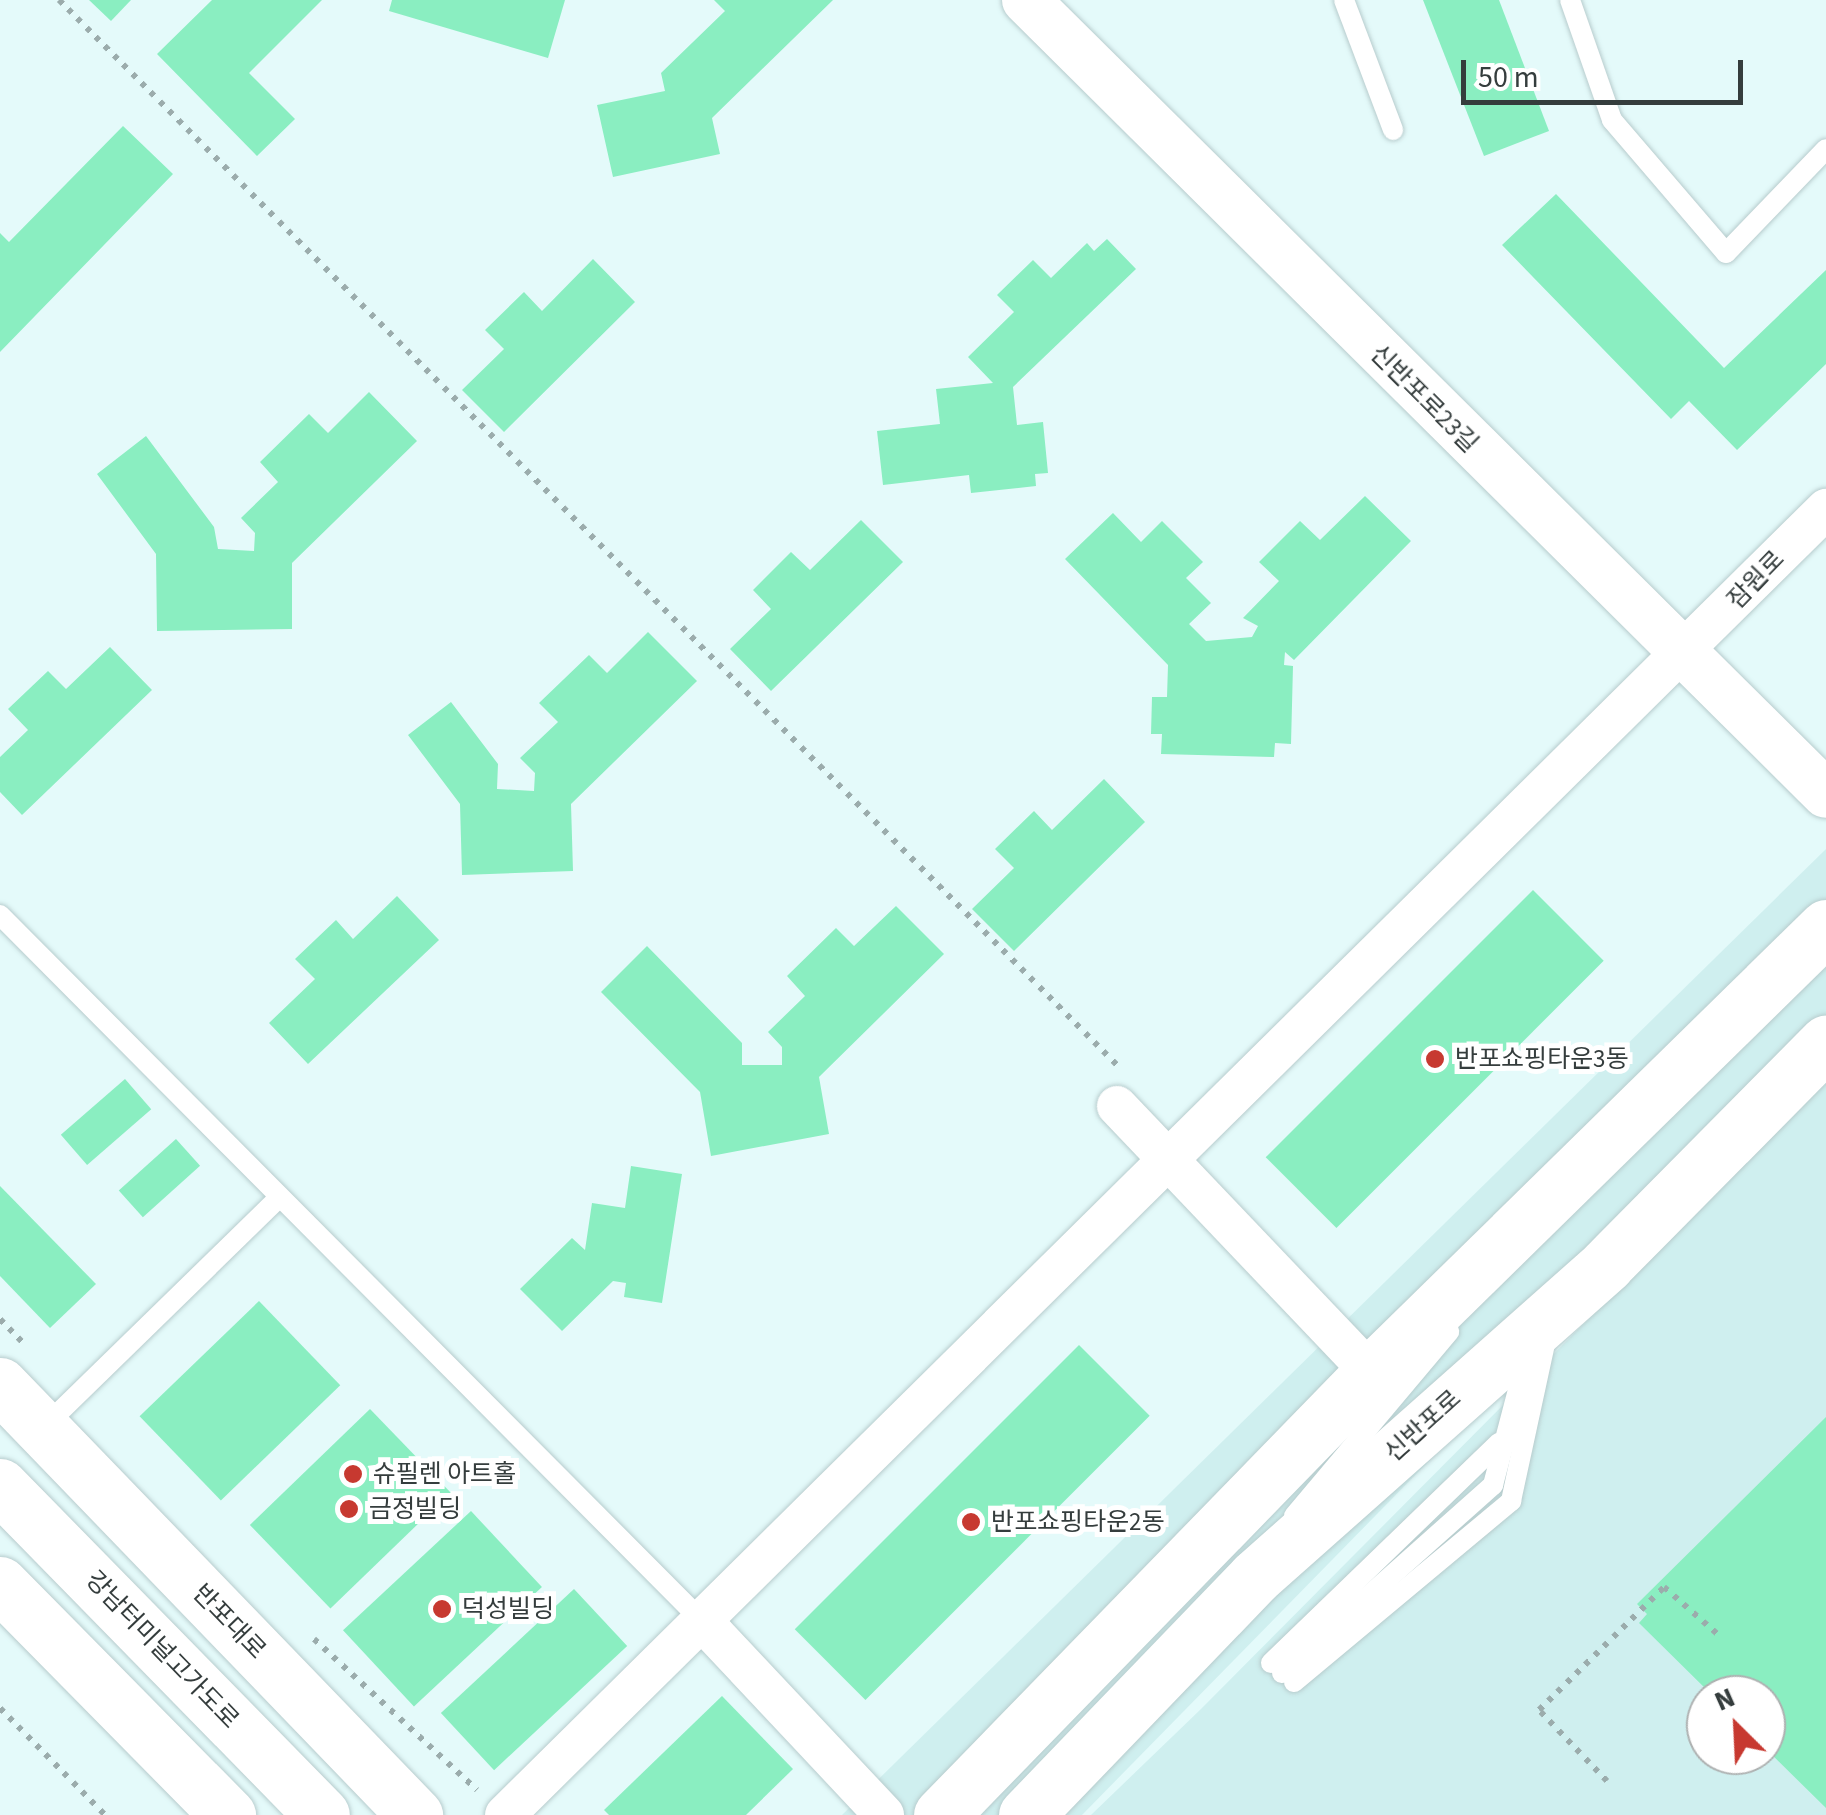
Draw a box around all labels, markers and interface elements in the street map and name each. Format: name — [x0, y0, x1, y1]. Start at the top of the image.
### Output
scale bar — [1466, 40, 1748, 102]
text: 50 m — [1478, 56, 1539, 99]
street label: 신반포로23길 — [1364, 339, 1484, 459]
street label: 잠원로 — [1721, 545, 1791, 615]
place label: 반포쇼핑타운3동 — [1455, 1044, 1628, 1074]
marker: 반포쇼핑타운3동 — [1424, 1048, 1446, 1070]
street label: 신반포로 — [1379, 1384, 1467, 1468]
place label: 슈필렌 아트홀 — [373, 1459, 516, 1489]
marker: 슈필렌 아트홀 — [342, 1463, 364, 1485]
place label: 금정빌딩 — [369, 1494, 461, 1524]
marker: 금정빌딩 — [338, 1498, 360, 1520]
place label: 반포쇼핑타운2동 — [991, 1507, 1164, 1537]
marker: 반포쇼핑타운2동 — [960, 1511, 982, 1533]
street label: 강남터미널고가도로 — [79, 1565, 245, 1735]
street label: 반포대로 — [186, 1578, 272, 1666]
place label: 덕성빌딩 — [462, 1594, 554, 1624]
marker: 덕성빌딩 — [431, 1598, 453, 1620]
north arrow — [1686, 1675, 1786, 1775]
text: N — [1708, 1677, 1741, 1721]

